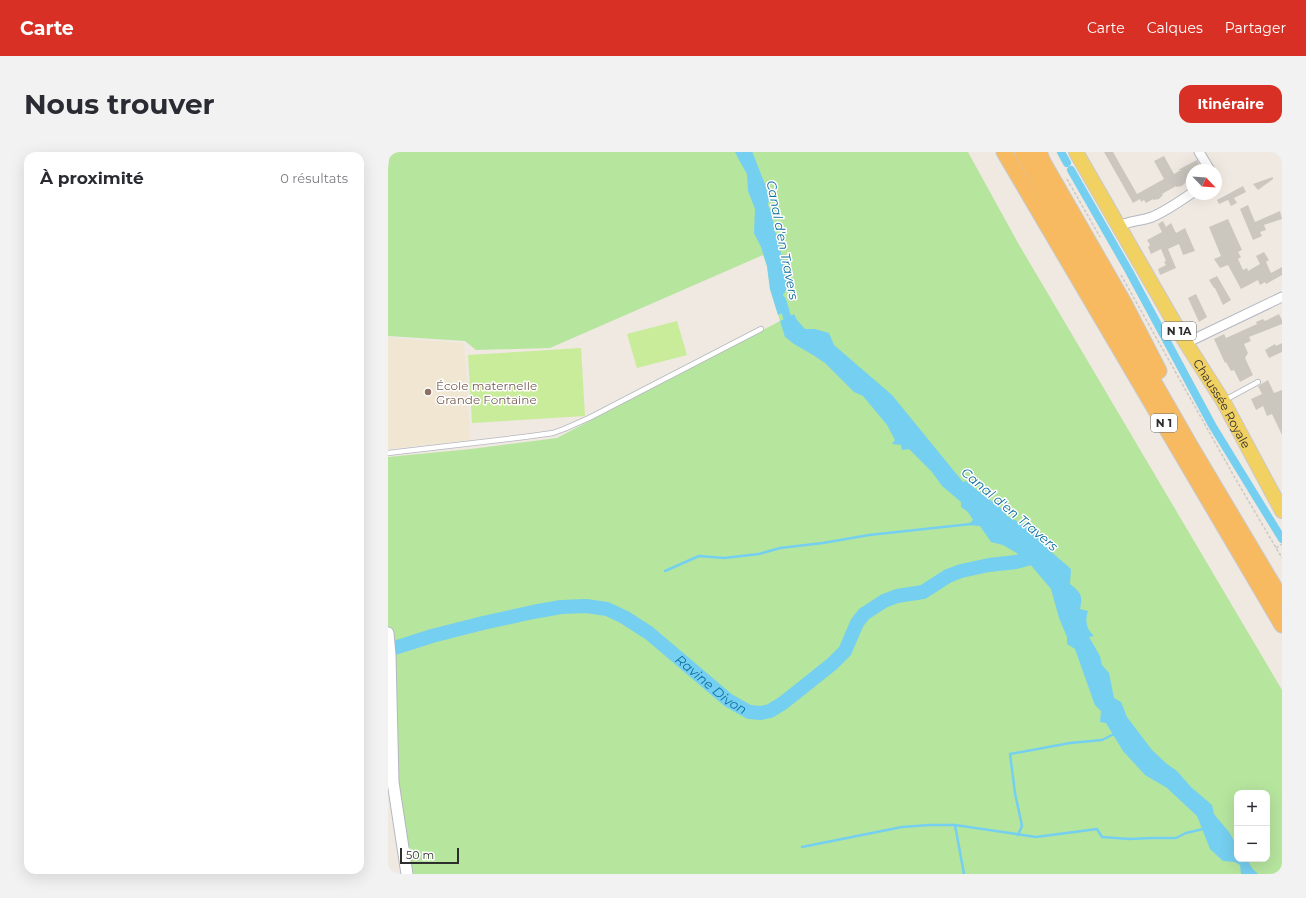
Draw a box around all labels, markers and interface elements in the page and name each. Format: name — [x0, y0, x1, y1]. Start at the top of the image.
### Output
text: Carte — [20, 17, 74, 40]
text: Carte — [1087, 19, 1125, 37]
text: Calques — [1147, 19, 1203, 37]
text: Partager — [1225, 19, 1286, 37]
button: Itinéraire — [1179, 85, 1282, 123]
text: Nous trouver — [24, 87, 215, 121]
north arrow — [1186, 164, 1222, 200]
text: À proximité — [40, 168, 144, 188]
text: 0 résultats — [280, 170, 348, 186]
water label: Canal d'en Travers — [764, 179, 803, 302]
road number: N 1A — [1162, 322, 1196, 340]
street label: Chaussée Royale — [1190, 356, 1254, 451]
place label: École maternelle Grande Fontaine — [436, 378, 537, 407]
marker: École maternelle Grande Fontaine — [423, 387, 433, 397]
road number: N 1 — [1151, 414, 1177, 432]
water label: Canal d'en Travers — [958, 464, 1062, 555]
water label: Ravine Divon — [672, 651, 750, 717]
map controls — [1234, 790, 1270, 862]
button: + — [1234, 790, 1270, 826]
button: − — [1234, 826, 1270, 862]
scale bar — [400, 846, 459, 865]
text: 50 m — [406, 848, 434, 862]

